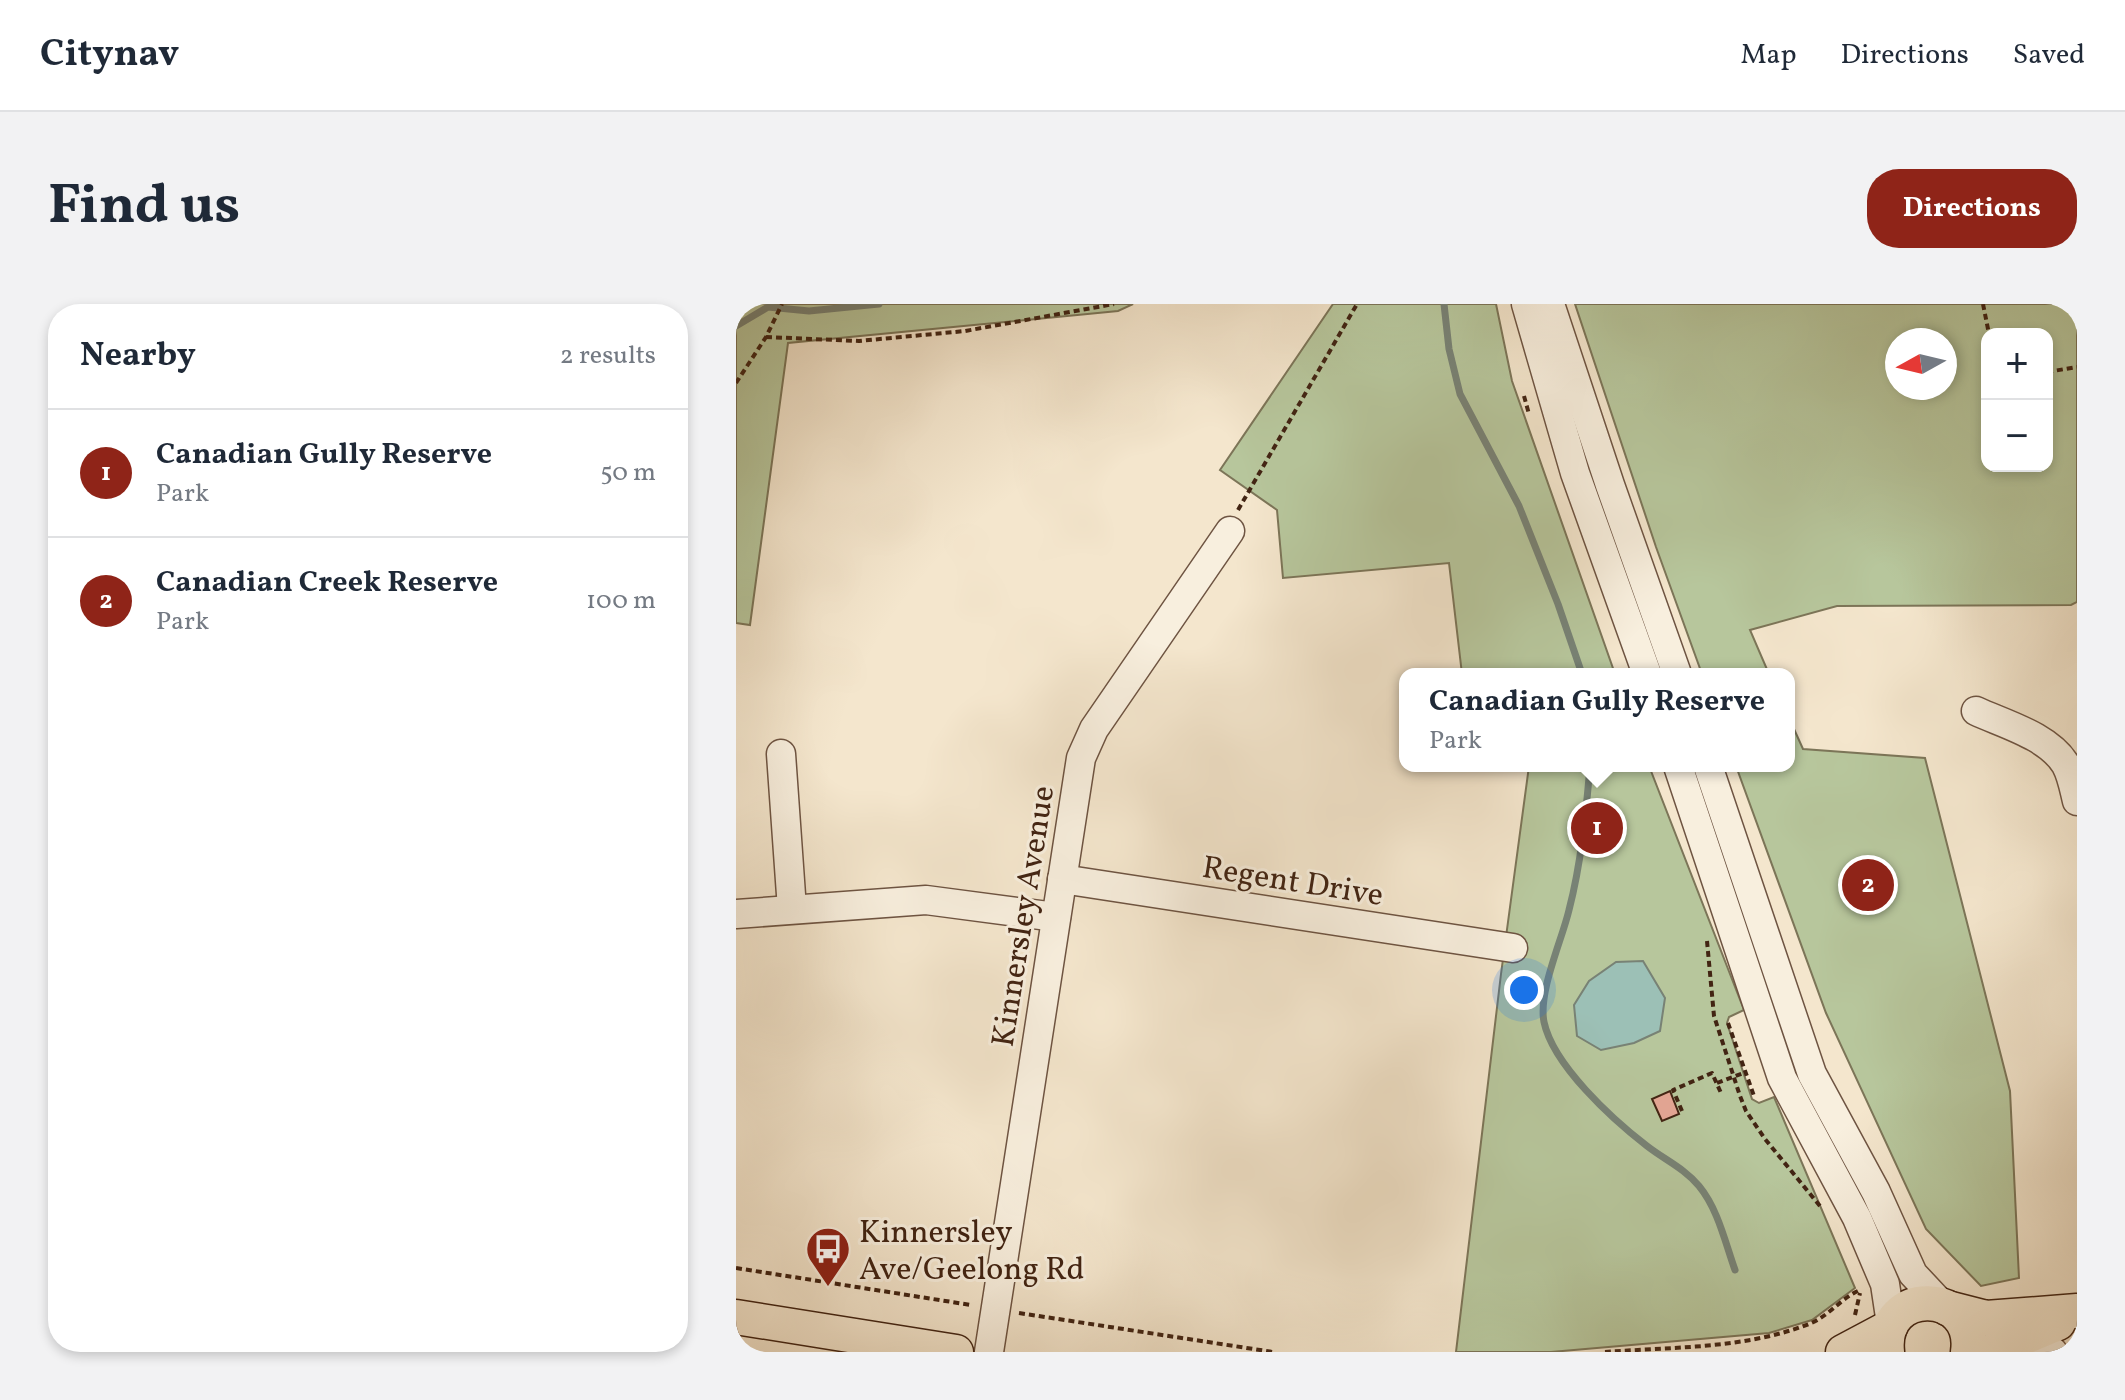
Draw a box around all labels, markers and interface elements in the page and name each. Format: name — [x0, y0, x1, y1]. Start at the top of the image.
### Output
text: Citynav — [40, 29, 179, 82]
text: Map — [1741, 36, 1797, 75]
text: Directions — [1841, 36, 1969, 75]
text: Saved — [2013, 36, 2085, 75]
text: Find us — [48, 169, 240, 247]
button: Directions — [1867, 169, 2077, 248]
north arrow — [1885, 328, 1957, 400]
map controls — [1981, 328, 2053, 472]
button: + — [1981, 328, 2053, 400]
text: Nearby — [80, 333, 196, 380]
text: 2 results — [560, 338, 656, 374]
button: − — [1981, 400, 2053, 472]
text: Canadian Gully Reserve — [156, 434, 492, 476]
text: 1 — [101, 455, 111, 491]
text: 50 m — [600, 455, 656, 491]
text: Park — [156, 476, 209, 512]
text: Canadian Creek Reserve — [156, 562, 498, 604]
text: 2 — [99, 583, 113, 619]
text: 100 m — [586, 583, 656, 619]
text: Park — [156, 604, 209, 640]
popup — [1399, 668, 1795, 772]
text: Canadian Gully Reserve — [1429, 681, 1765, 723]
text: Park — [1429, 723, 1482, 759]
street label: Kinnersley Avenue — [983, 783, 1067, 1050]
pin: 1 — [1571, 798, 1623, 858]
street label: Regent Drive — [1199, 847, 1386, 919]
pin: 2 — [1842, 855, 1894, 915]
your location — [1504, 970, 1544, 1010]
place label: Kinnersley Ave/Geelong Rd — [859, 1212, 1085, 1293]
bus stop icon: Kinnersley Ave/Geelong Rd — [804, 1225, 852, 1288]

